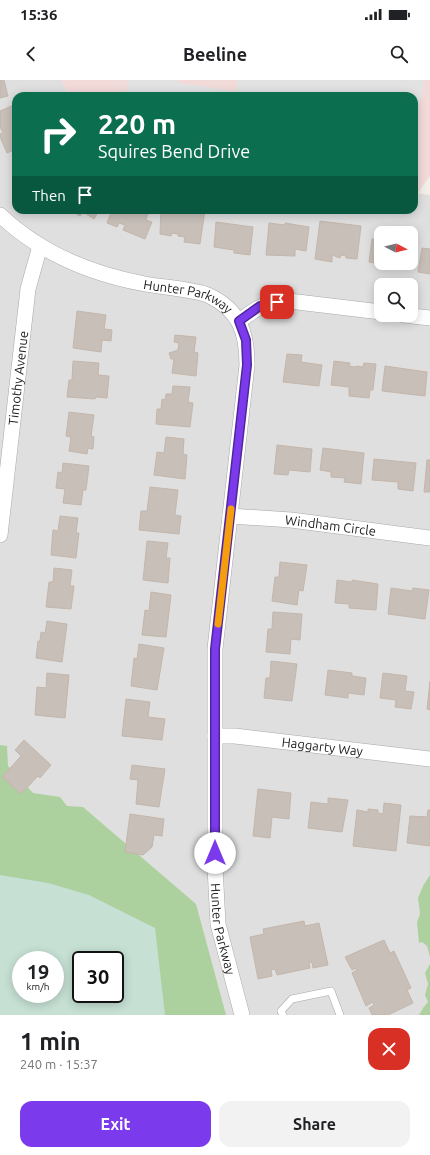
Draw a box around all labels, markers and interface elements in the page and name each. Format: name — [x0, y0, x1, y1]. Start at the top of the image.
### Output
text: 15:36 — [20, 6, 58, 23]
icon: back — [20, 43, 42, 65]
icon: search — [388, 43, 410, 65]
text: Beeline — [183, 44, 247, 64]
icon: right — [32, 108, 84, 160]
text: 220 m — [98, 108, 176, 139]
text: Squires Bend Drive — [98, 141, 250, 161]
icon: arrive — [74, 184, 96, 206]
text: Then — [32, 187, 66, 204]
north arrow — [374, 226, 418, 270]
map controls — [374, 226, 418, 322]
street label: Hunter Parkway — [142, 277, 235, 316]
button: search — [374, 278, 418, 322]
pin — [260, 285, 294, 319]
icon: arrive — [266, 291, 288, 313]
street label: Timothy Avenue — [6, 330, 30, 426]
street label: Windham Circle — [284, 512, 377, 538]
street label: Haggarty Way — [281, 735, 364, 758]
position arrow — [194, 832, 236, 874]
street label: Hunter Parkway — [209, 883, 238, 976]
speed limit sign: 30 — [72, 951, 124, 1003]
text: 19 — [27, 960, 49, 983]
text: km/h — [26, 981, 50, 992]
text: 1 min — [20, 1028, 81, 1055]
button: close — [368, 1028, 410, 1070]
text: 240 m · 15:37 — [20, 1057, 98, 1071]
button: Exit — [20, 1101, 211, 1147]
button: Share — [219, 1101, 410, 1147]

